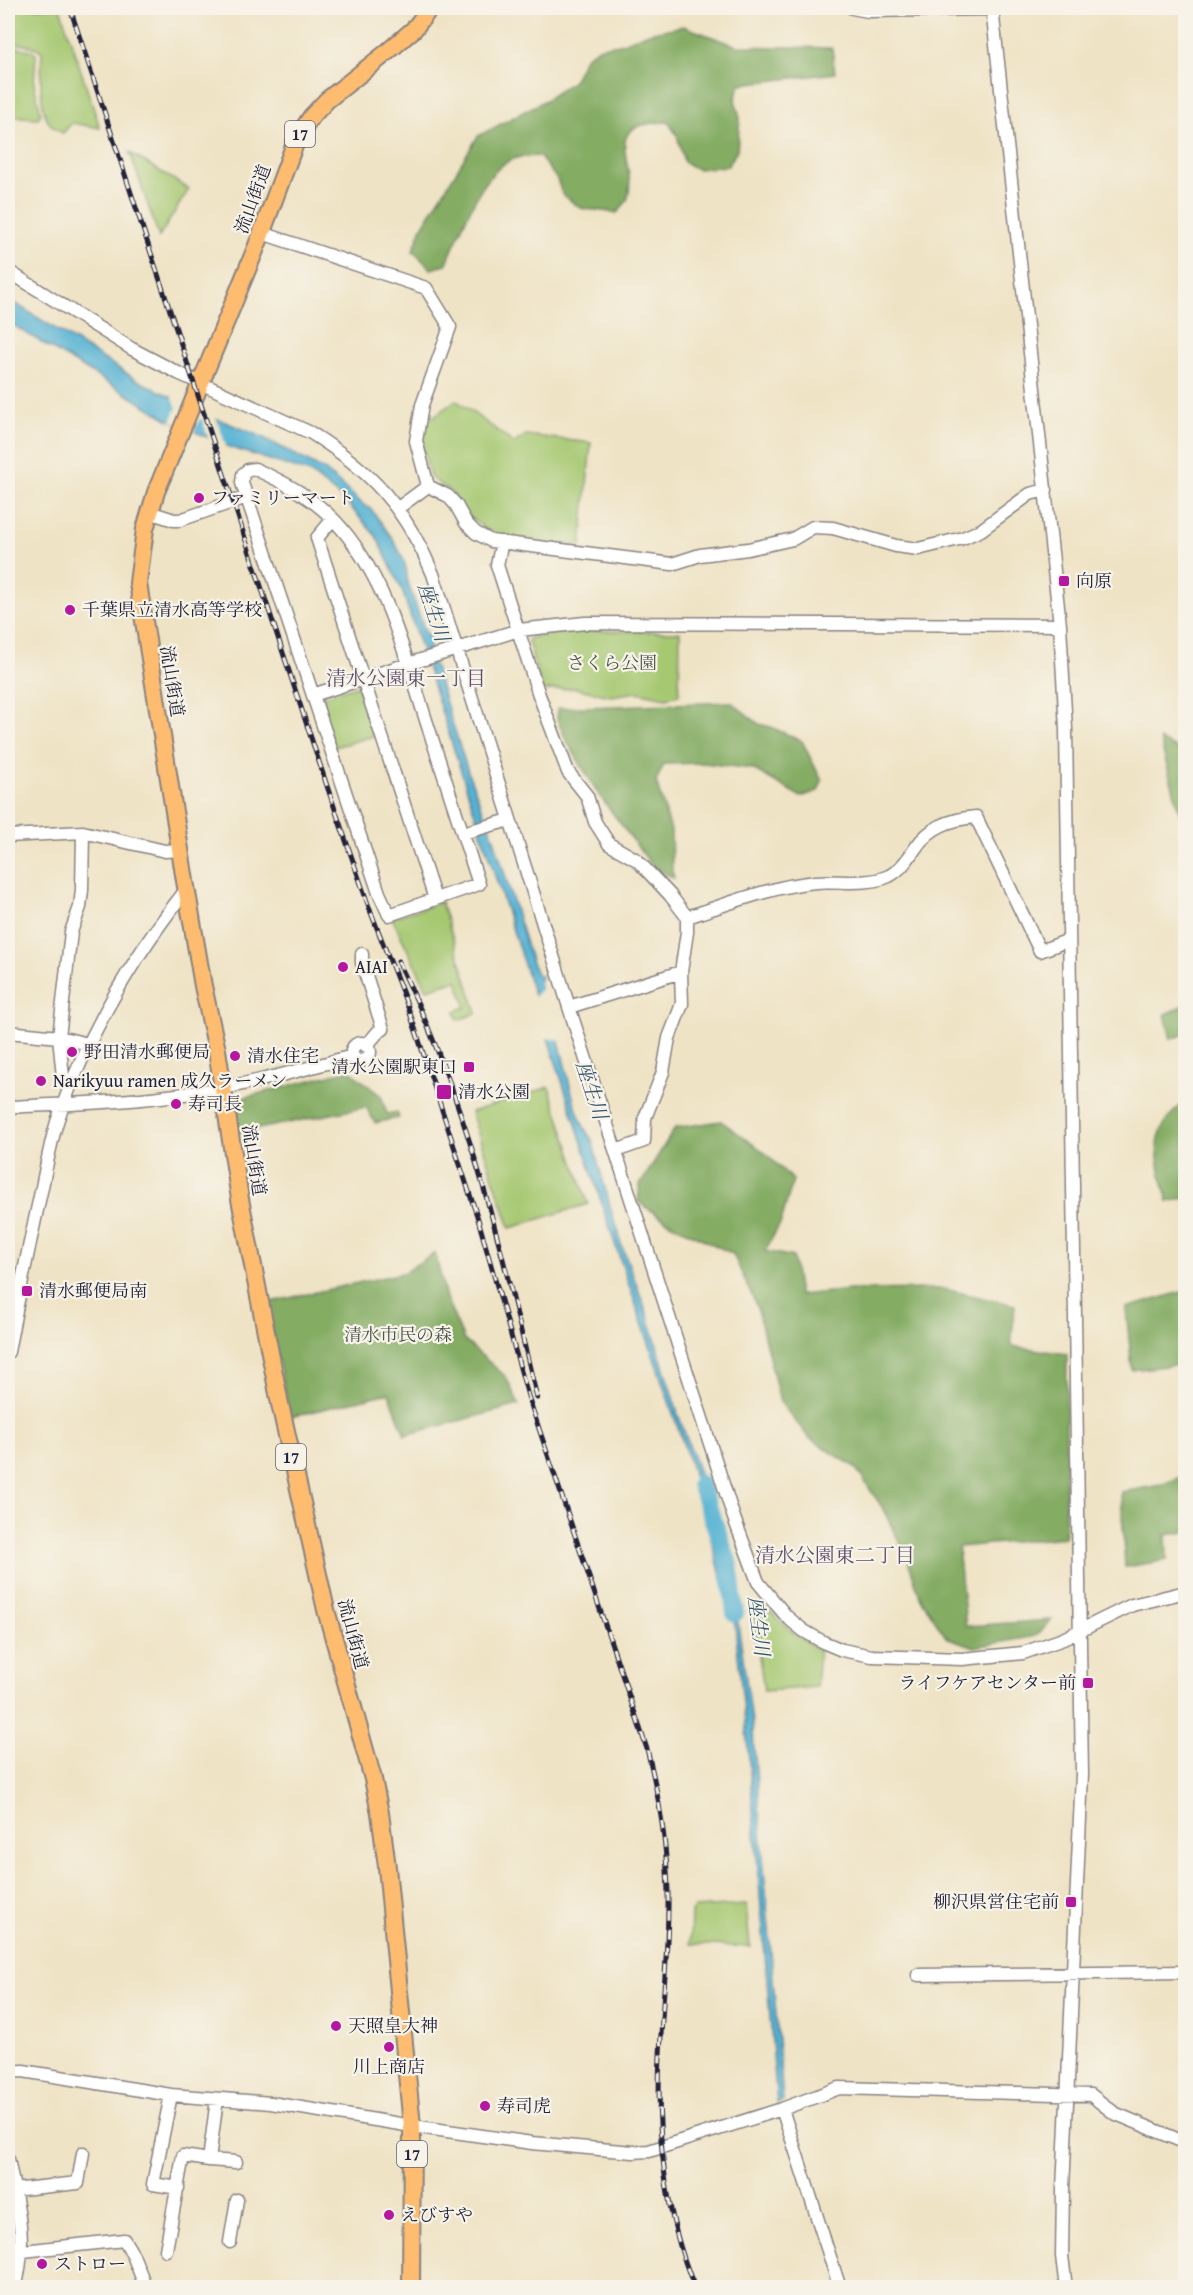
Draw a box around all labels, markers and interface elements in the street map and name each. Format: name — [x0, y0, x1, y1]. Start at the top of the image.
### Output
road number: 17 — [285, 121, 315, 147]
street label: 流山街道 — [228, 160, 278, 237]
place label: ファミリーマート — [211, 484, 355, 511]
marker: ファミリーマート — [192, 491, 206, 505]
place label: 向原 — [1076, 567, 1112, 594]
marker: 向原 — [1057, 574, 1071, 588]
water label: 座生川 — [411, 579, 458, 647]
place label: 千葉県立清水高等学校 — [82, 596, 262, 623]
marker: 千葉県立清水高等学校 — [63, 603, 77, 617]
street label: 流山街道 — [154, 643, 191, 719]
park label: さくら公園 — [567, 649, 657, 676]
district label: 清水公園東一丁目 — [326, 663, 486, 692]
place label: AIAI — [355, 953, 388, 980]
marker: AIAI — [336, 960, 350, 974]
place label: 野田清水郵便局 — [84, 1038, 210, 1065]
place label: 清水住宅 — [247, 1042, 319, 1069]
marker: 野田清水郵便局 — [65, 1045, 79, 1059]
marker: 清水住宅 — [228, 1049, 242, 1063]
place label: 清水公園駅東口 — [331, 1053, 457, 1080]
water label: 座生川 — [569, 1057, 616, 1125]
marker: 清水公園駅東口 — [462, 1060, 476, 1074]
place label: Narikyuu ramen 成久ラーメン — [53, 1067, 287, 1094]
marker: Narikyuu ramen 成久ラーメン — [34, 1074, 48, 1088]
place label: 清水公園 — [458, 1078, 530, 1105]
marker: 清水公園 — [435, 1083, 453, 1101]
place label: 寿司長 — [188, 1090, 242, 1117]
marker: 寿司長 — [169, 1097, 183, 1111]
street label: 流山街道 — [236, 1122, 273, 1198]
place label: 清水郵便局南 — [39, 1277, 147, 1304]
marker: 清水郵便局南 — [20, 1284, 34, 1298]
park label: 清水市民の森 — [344, 1321, 452, 1348]
road number: 17 — [276, 1444, 306, 1470]
district label: 清水公園東二丁目 — [755, 1540, 915, 1569]
water label: 座生川 — [741, 1594, 778, 1659]
street label: 流山街道 — [331, 1596, 376, 1672]
place label: ライフケアセンター前 — [899, 1669, 1076, 1696]
marker: ライフケアセンター前 — [1081, 1676, 1095, 1690]
place label: 柳沢県営住宅前 — [933, 1888, 1059, 1915]
marker: 柳沢県営住宅前 — [1064, 1895, 1078, 1909]
place label: 天照皇大神 — [348, 2012, 438, 2039]
marker: 天照皇大神 — [329, 2019, 343, 2033]
marker: 川上商店 — [382, 2040, 396, 2054]
place label: 川上商店 — [353, 2053, 425, 2080]
place label: 寿司虎 — [497, 2092, 551, 2119]
marker: 寿司虎 — [478, 2099, 492, 2113]
road number: 17 — [397, 2141, 427, 2167]
place label: えびすや — [401, 2201, 473, 2228]
marker: えびすや — [382, 2208, 396, 2222]
place label: ストロー — [54, 2250, 126, 2277]
marker: ストロー — [35, 2257, 49, 2271]

